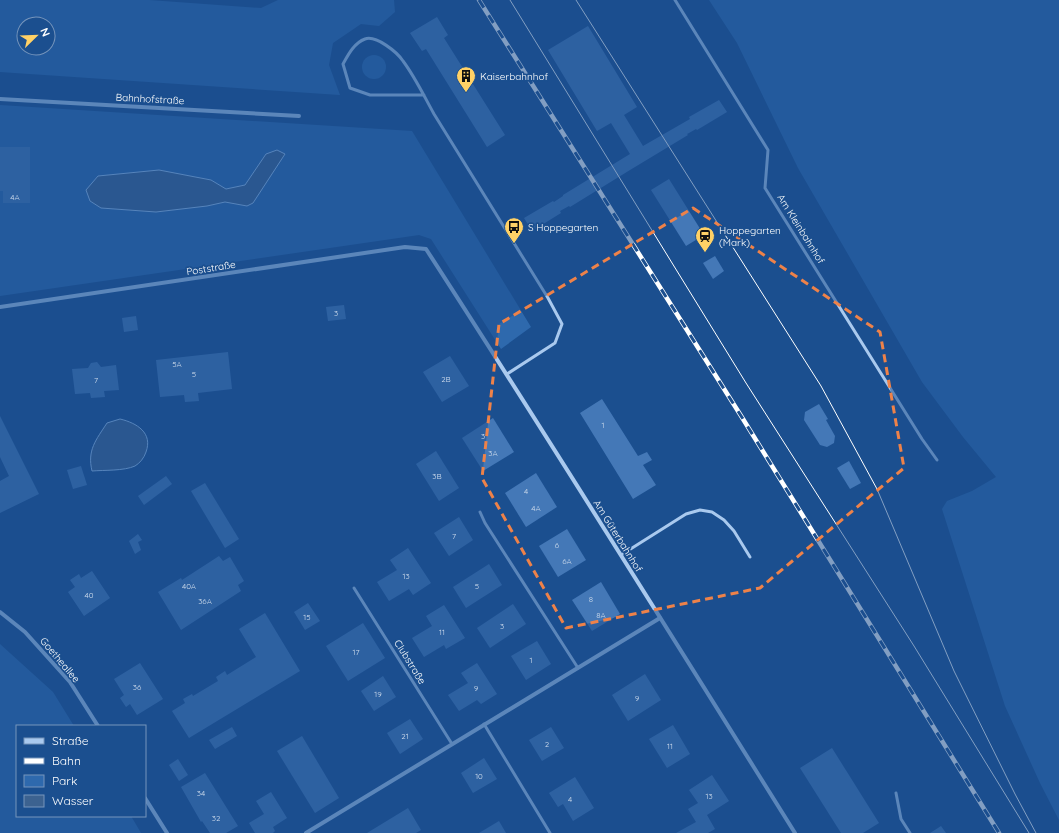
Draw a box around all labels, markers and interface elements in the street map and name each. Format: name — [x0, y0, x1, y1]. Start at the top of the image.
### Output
north arrow — [16, 16, 56, 56]
text: N — [37, 26, 53, 39]
building icon: Kaiserbahnhof — [455, 65, 477, 93]
place label: Kaiserbahnhof — [480, 70, 548, 83]
street label: Bahnhofstraße — [115, 91, 185, 107]
house number: 4A — [10, 192, 20, 202]
street label: Am Kleinbahnhof — [774, 192, 828, 267]
bus stop icon: S Hoppegarten — [503, 216, 525, 244]
place label: S Hoppegarten — [528, 221, 598, 234]
place label: Hoppegarten (Mark) — [719, 224, 781, 249]
station icon: Hoppegarten (Mark) — [694, 225, 716, 253]
street label: Poststraße — [185, 258, 237, 278]
house number: 3 — [334, 308, 338, 318]
house number: 5A — [172, 359, 182, 369]
house number: 5 — [192, 369, 196, 379]
house number: 2B — [441, 374, 451, 384]
house number: 7 — [94, 375, 98, 385]
house number: 1 — [602, 420, 605, 430]
house number: 3 — [481, 431, 485, 441]
house number: 3A — [488, 448, 498, 458]
house number: 3B — [432, 471, 442, 481]
house number: 4 — [524, 486, 528, 496]
street label: Am Güterbahnhof — [591, 497, 646, 575]
house number: 4A — [531, 503, 541, 513]
house number: 7 — [452, 531, 456, 541]
house number: 6 — [555, 540, 560, 550]
house number: 6A — [562, 556, 572, 566]
house number: 13 — [402, 571, 410, 581]
house number: 40A — [182, 581, 196, 591]
house number: 5 — [475, 581, 479, 591]
house number: 40 — [85, 590, 94, 600]
house number: 8 — [589, 594, 593, 604]
house number: 36A — [198, 596, 212, 606]
house number: 8A — [596, 610, 606, 620]
house number: 15 — [303, 612, 311, 622]
house number: 3 — [500, 621, 504, 631]
house number: 11 — [439, 627, 445, 637]
street label: Goetheallee — [37, 635, 83, 686]
street label: Clubstraße — [391, 637, 429, 687]
house number: 17 — [352, 647, 360, 657]
house number: 1 — [530, 655, 533, 665]
house number: 36 — [133, 682, 142, 692]
house number: 9 — [474, 683, 479, 693]
house number: 19 — [374, 689, 382, 699]
house number: 9 — [635, 693, 640, 703]
legend — [16, 725, 146, 817]
house number: 21 — [401, 731, 409, 741]
text: Straße — [52, 733, 89, 748]
house number: 2 — [545, 739, 550, 749]
house number: 11 — [667, 741, 673, 751]
text: Bahn — [52, 753, 81, 768]
house number: 10 — [475, 771, 483, 781]
text: Park — [52, 773, 77, 788]
house number: 34 — [197, 788, 205, 798]
house number: 13 — [705, 791, 713, 801]
text: Wasser — [52, 793, 94, 808]
house number: 4 — [568, 794, 572, 804]
house number: 32 — [212, 813, 221, 823]

